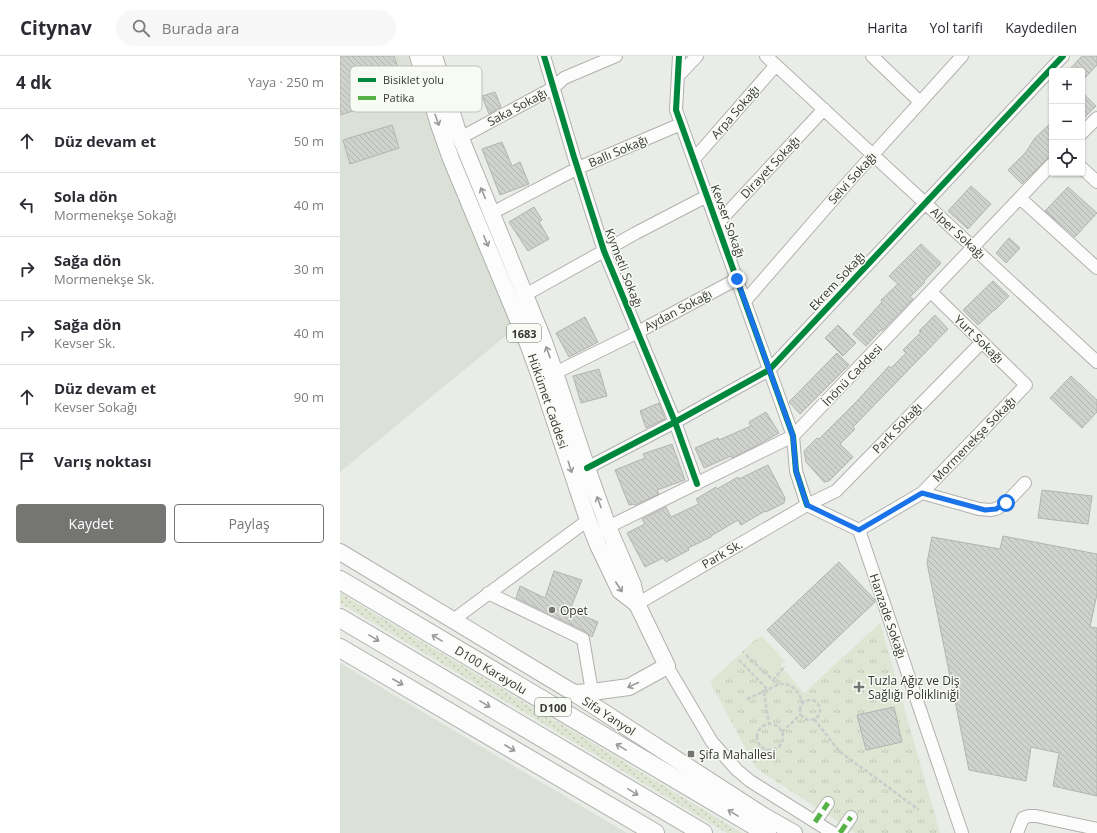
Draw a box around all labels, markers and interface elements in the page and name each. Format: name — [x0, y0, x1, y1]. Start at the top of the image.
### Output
search box — [116, 10, 396, 46]
text: Citynav — [20, 15, 92, 41]
icon: search — [130, 17, 152, 39]
text: Burada ara — [162, 18, 239, 38]
text: Harita — [867, 18, 907, 37]
text: Yol tarifi — [929, 18, 983, 37]
text: Kaydedilen — [1005, 18, 1077, 37]
legend — [350, 66, 482, 112]
map controls — [1049, 68, 1085, 176]
button: + — [1049, 68, 1085, 104]
text: 4 dk — [16, 71, 51, 94]
text: Bisiklet yolu — [383, 72, 444, 87]
text: Yaya · 250 m — [248, 73, 324, 91]
street label: Arpa Sokağı — [707, 82, 763, 142]
street label: Saka Sokağı — [484, 84, 550, 130]
text: Patika — [383, 90, 414, 105]
button: − — [1049, 104, 1085, 140]
one-way arrow — [434, 114, 441, 127]
icon: ahead — [16, 130, 38, 152]
text: Düz devam et — [54, 131, 156, 151]
street label: Ballı Sokağı — [586, 131, 650, 171]
text: 50 m — [294, 132, 324, 150]
street label: Dirayet Sokağı — [737, 132, 803, 202]
button: locate — [1049, 140, 1085, 176]
street label: Selvi Sokağı — [824, 148, 880, 208]
street label: Kevser Sokağı — [707, 182, 749, 260]
text: Sola dön — [54, 186, 118, 206]
one-way arrow — [479, 187, 486, 199]
icon: left — [16, 194, 38, 216]
text: 40 m — [294, 196, 324, 214]
street label: Alper Sokağı — [927, 203, 989, 263]
text: Mormenekşe Sokağı — [54, 206, 176, 224]
street label: Kıymetli Sokağı — [601, 226, 647, 310]
one-way arrow — [482, 234, 490, 246]
street label: Ekrem Sokağı — [805, 248, 869, 314]
text: Sağa dön — [54, 250, 121, 270]
icon: right — [16, 258, 38, 280]
text: 30 m — [294, 260, 324, 278]
text: Mormenekşe Sk. — [54, 270, 155, 288]
route end — [728, 270, 746, 288]
street label: Aydan Sokağı — [641, 285, 715, 335]
street label: Yurt Sokağı — [951, 311, 1007, 367]
text: Sağa dön — [54, 314, 121, 334]
icon: right — [16, 322, 38, 344]
text: 40 m — [294, 324, 324, 342]
road number: 1683 — [507, 324, 541, 342]
text: Kevser Sk. — [54, 334, 115, 352]
street label: İnönü Caddesi — [818, 340, 886, 410]
one-way arrow — [543, 347, 551, 359]
street label: Hükümet Caddesi — [524, 351, 572, 451]
text: Düz devam et — [54, 378, 156, 398]
icon: ahead — [16, 386, 38, 408]
text: 90 m — [294, 388, 324, 406]
street label: Mormenekşe Sokağı — [929, 392, 1019, 486]
text: Kevser Sokağı — [54, 398, 137, 416]
street label: Park Sokağı — [868, 399, 926, 457]
icon: arrive — [16, 450, 38, 472]
text: Varış noktası — [54, 451, 152, 471]
one-way arrow — [567, 461, 574, 474]
route start — [997, 494, 1015, 512]
one-way arrow — [595, 495, 602, 508]
button: Kaydet — [16, 504, 166, 543]
button: Paylaş — [174, 504, 324, 543]
street label: Park Sk. — [699, 536, 745, 572]
street label: Hanzade Sokağı — [866, 571, 910, 661]
one-way arrow — [614, 582, 623, 593]
place label: Opet — [560, 602, 588, 619]
marker: Opet — [547, 605, 557, 615]
one-way arrow — [431, 633, 443, 641]
one-way arrow — [368, 634, 380, 642]
street label: D100 Karayolu — [452, 642, 530, 698]
place label: Tuzla Ağız ve Diş Sağlığı Polikliniği — [868, 672, 960, 703]
one-way arrow — [392, 679, 404, 687]
marker: Tuzla Ağız ve Diş Sağlığı Polikliniği — [853, 681, 865, 693]
one-way arrow — [627, 682, 639, 689]
street label: Sifa Yanyol — [579, 692, 639, 740]
road number: D100 — [535, 698, 571, 716]
one-way arrow — [479, 700, 490, 708]
one-way arrow — [615, 742, 627, 750]
one-way arrow — [504, 744, 516, 752]
place label: Şifa Mahallesi — [699, 746, 775, 763]
marker: Şifa Mahallesi — [686, 749, 696, 759]
one-way arrow — [627, 788, 639, 796]
one-way arrow — [727, 809, 739, 817]

